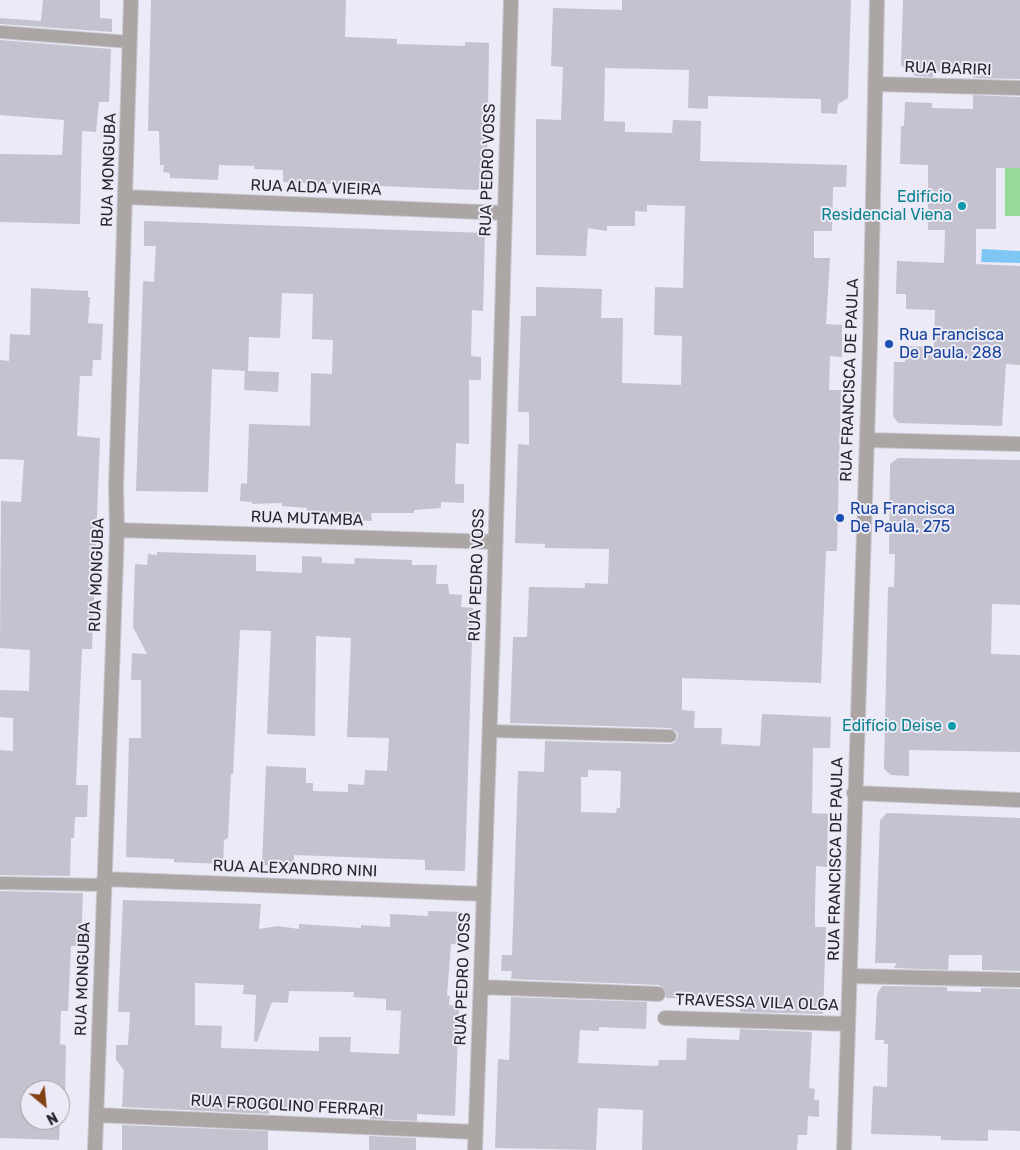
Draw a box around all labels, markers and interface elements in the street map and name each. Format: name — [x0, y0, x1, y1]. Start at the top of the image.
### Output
street label: RUA BARIRI — [904, 58, 992, 80]
street label: RUA PEDRO VOSS — [476, 103, 500, 237]
street label: RUA MONGUBA — [97, 113, 121, 227]
street label: RUA ALDA VIEIRA — [250, 176, 382, 200]
place label: Edifício Residencial Viena — [821, 187, 952, 225]
marker: Edifício Residencial Viena — [956, 200, 968, 212]
street label: RUA FRANCISCA DE PAULA — [837, 278, 863, 482]
place label: Rua Francisca De Paula, 288 — [899, 325, 1004, 363]
marker: Rua Francisca De Paula, 288 — [883, 338, 895, 350]
place label: Rua Francisca De Paula, 275 — [850, 499, 955, 537]
street label: RUA MUTAMBA — [250, 507, 364, 531]
street label: RUA PEDRO VOSS — [465, 508, 489, 642]
marker: Rua Francisca De Paula, 275 — [834, 512, 846, 524]
street label: RUA MONGUBA — [85, 518, 109, 632]
place label: Edifício Deise — [842, 716, 942, 736]
marker: Edifício Deise — [946, 720, 958, 732]
street label: RUA FRANCISCA DE PAULA — [825, 757, 847, 961]
street label: RUA ALEXANDRO NINI — [212, 857, 378, 881]
street label: RUA PEDRO VOSS — [451, 912, 475, 1046]
street label: RUA MONGUBA — [71, 922, 95, 1036]
street label: TRAVESSA VILA OLGA — [675, 991, 839, 1015]
north arrow — [20, 1080, 70, 1130]
street label: RUA FROGOLINO FERRARI — [190, 1091, 384, 1121]
text: N — [43, 1108, 60, 1128]

